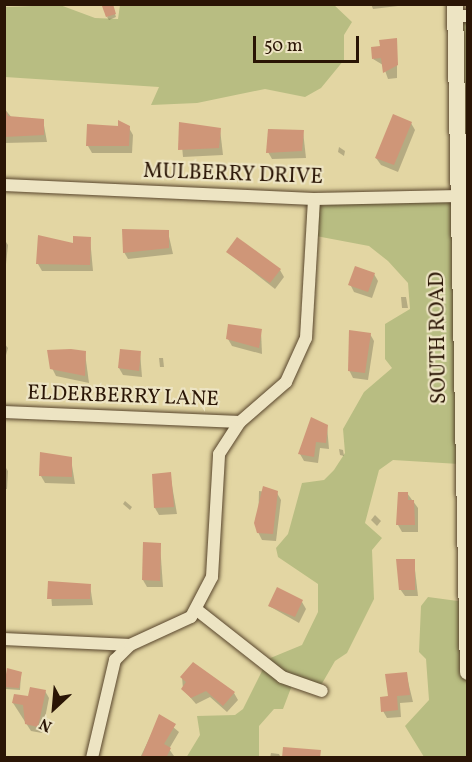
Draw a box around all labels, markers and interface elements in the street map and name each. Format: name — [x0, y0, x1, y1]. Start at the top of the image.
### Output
scale bar — [256, 24, 362, 62]
text: 50 m — [264, 34, 303, 59]
street label: MULBERRY DRIVE — [142, 159, 324, 191]
street label: SOUTH ROAD — [425, 272, 453, 404]
street label: ELDERBERRY LANE — [26, 381, 220, 413]
north arrow — [24, 678, 84, 738]
text: N — [36, 712, 56, 737]

